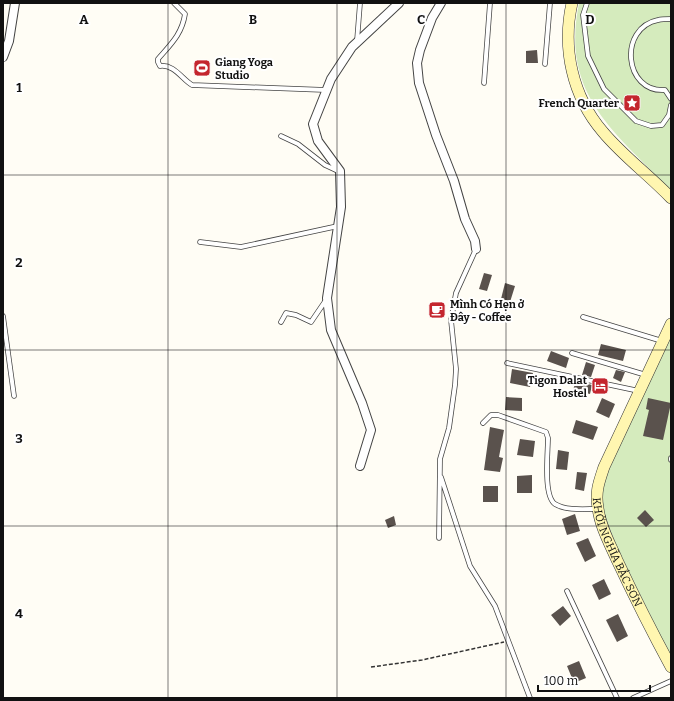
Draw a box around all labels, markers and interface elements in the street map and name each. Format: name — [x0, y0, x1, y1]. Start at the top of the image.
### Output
text: A — [79, 12, 89, 27]
text: B — [249, 12, 257, 27]
text: C — [417, 12, 425, 27]
text: D — [585, 12, 595, 27]
place label: Giang Yoga Studio — [215, 56, 274, 82]
sports icon: Giang Yoga Studio — [192, 58, 212, 78]
text: 1 — [16, 80, 22, 95]
place icon: French Quarter — [622, 93, 642, 113]
place label: French Quarter — [539, 97, 620, 110]
text: 2 — [15, 255, 23, 270]
place label: Mình Có Hẹn ở Đây - Coffee — [450, 298, 525, 324]
cafe icon: Mình Có Hẹn ở Đây - Coffee — [427, 300, 447, 320]
place label: Tigon Dalat Hostel — [528, 374, 588, 400]
hotel icon: Tigon Dalat Hostel — [590, 376, 610, 396]
text: 3 — [15, 431, 23, 446]
street label: KHỞI NGHĨA BẮC SƠN — [590, 497, 645, 609]
text: 4 — [15, 606, 23, 621]
scale bar — [538, 667, 650, 693]
text: 100 m — [544, 674, 579, 688]

